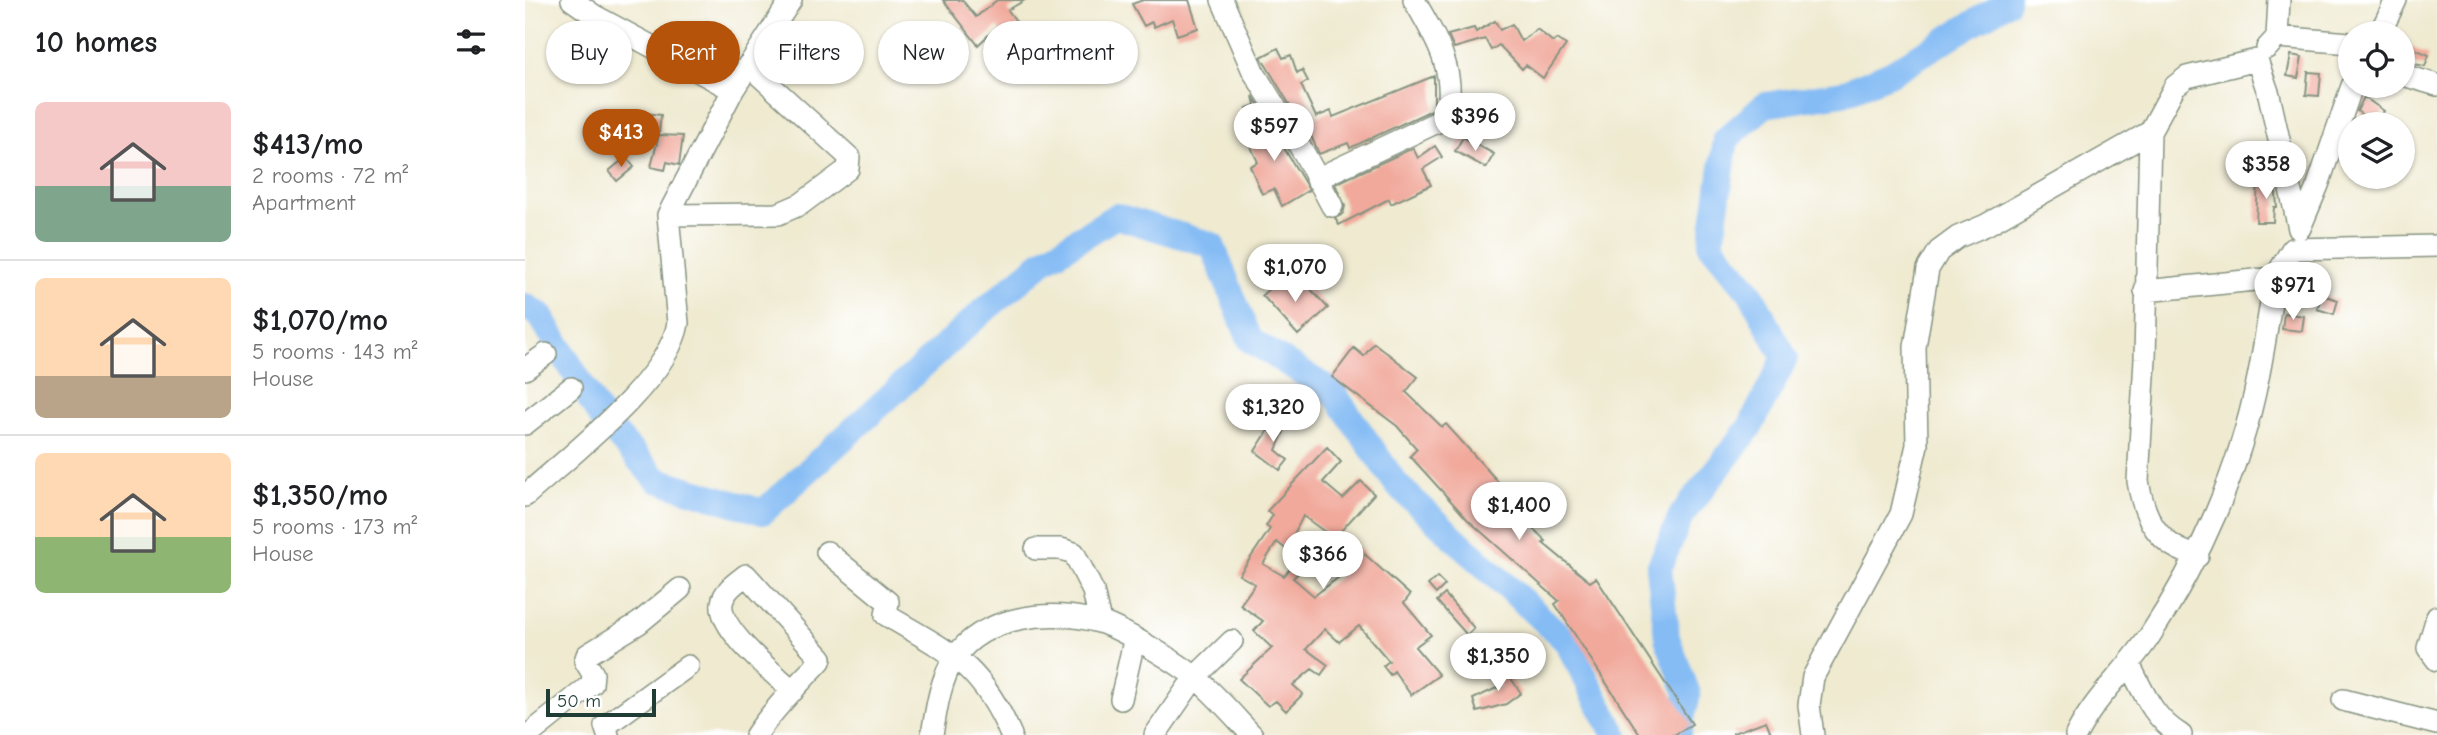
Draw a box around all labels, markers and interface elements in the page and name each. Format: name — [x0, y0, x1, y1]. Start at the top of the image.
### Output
chip: Buy — [546, 21, 632, 84]
chip: Rent — [646, 21, 740, 84]
chip: Filters — [754, 21, 864, 84]
chip: New — [878, 21, 969, 84]
chip: Apartment — [983, 21, 1138, 84]
map controls — [2338, 21, 2415, 189]
button: locate — [2338, 21, 2415, 98]
icon: filters — [452, 23, 490, 61]
text: 10 homes — [35, 25, 157, 60]
pin: $396 — [1434, 94, 1516, 153]
text: $396 — [1450, 102, 1500, 129]
pin: $597 — [1233, 104, 1315, 163]
pin: $413 — [580, 110, 662, 169]
text: $597 — [1250, 112, 1298, 139]
button: layers — [2338, 112, 2415, 189]
text: $413 — [598, 118, 644, 145]
text: $413/mo — [252, 127, 363, 162]
icon: home — [91, 130, 175, 214]
pin: $358 — [2225, 142, 2307, 201]
text: $358 — [2241, 150, 2291, 177]
text: 2 rooms · 72 m² — [252, 162, 408, 189]
text: Apartment — [252, 189, 355, 216]
pin: $1,070 — [1238, 244, 1352, 304]
text: $1,070 — [1263, 253, 1327, 280]
pin: $971 — [2252, 262, 2334, 322]
text: $971 — [2270, 271, 2316, 298]
text: $1,070/mo — [252, 303, 388, 338]
icon: home — [91, 306, 175, 390]
text: 5 rooms · 143 m² — [252, 338, 418, 365]
text: House — [252, 365, 314, 392]
pin: $1,320 — [1216, 384, 1330, 444]
text: $1,320 — [1241, 393, 1305, 420]
text: $1,350/mo — [252, 478, 388, 513]
icon: home — [91, 481, 175, 565]
pin: $1,400 — [1462, 482, 1576, 542]
text: $1,400 — [1487, 491, 1551, 518]
text: 5 rooms · 173 m² — [252, 513, 417, 540]
pin: $366 — [1282, 532, 1364, 591]
text: House — [252, 540, 314, 567]
text: $366 — [1298, 540, 1348, 567]
pin: $1,350 — [1441, 634, 1555, 693]
text: $1,350 — [1466, 642, 1530, 669]
scale bar — [546, 686, 656, 718]
text: 50 m — [557, 690, 601, 712]

